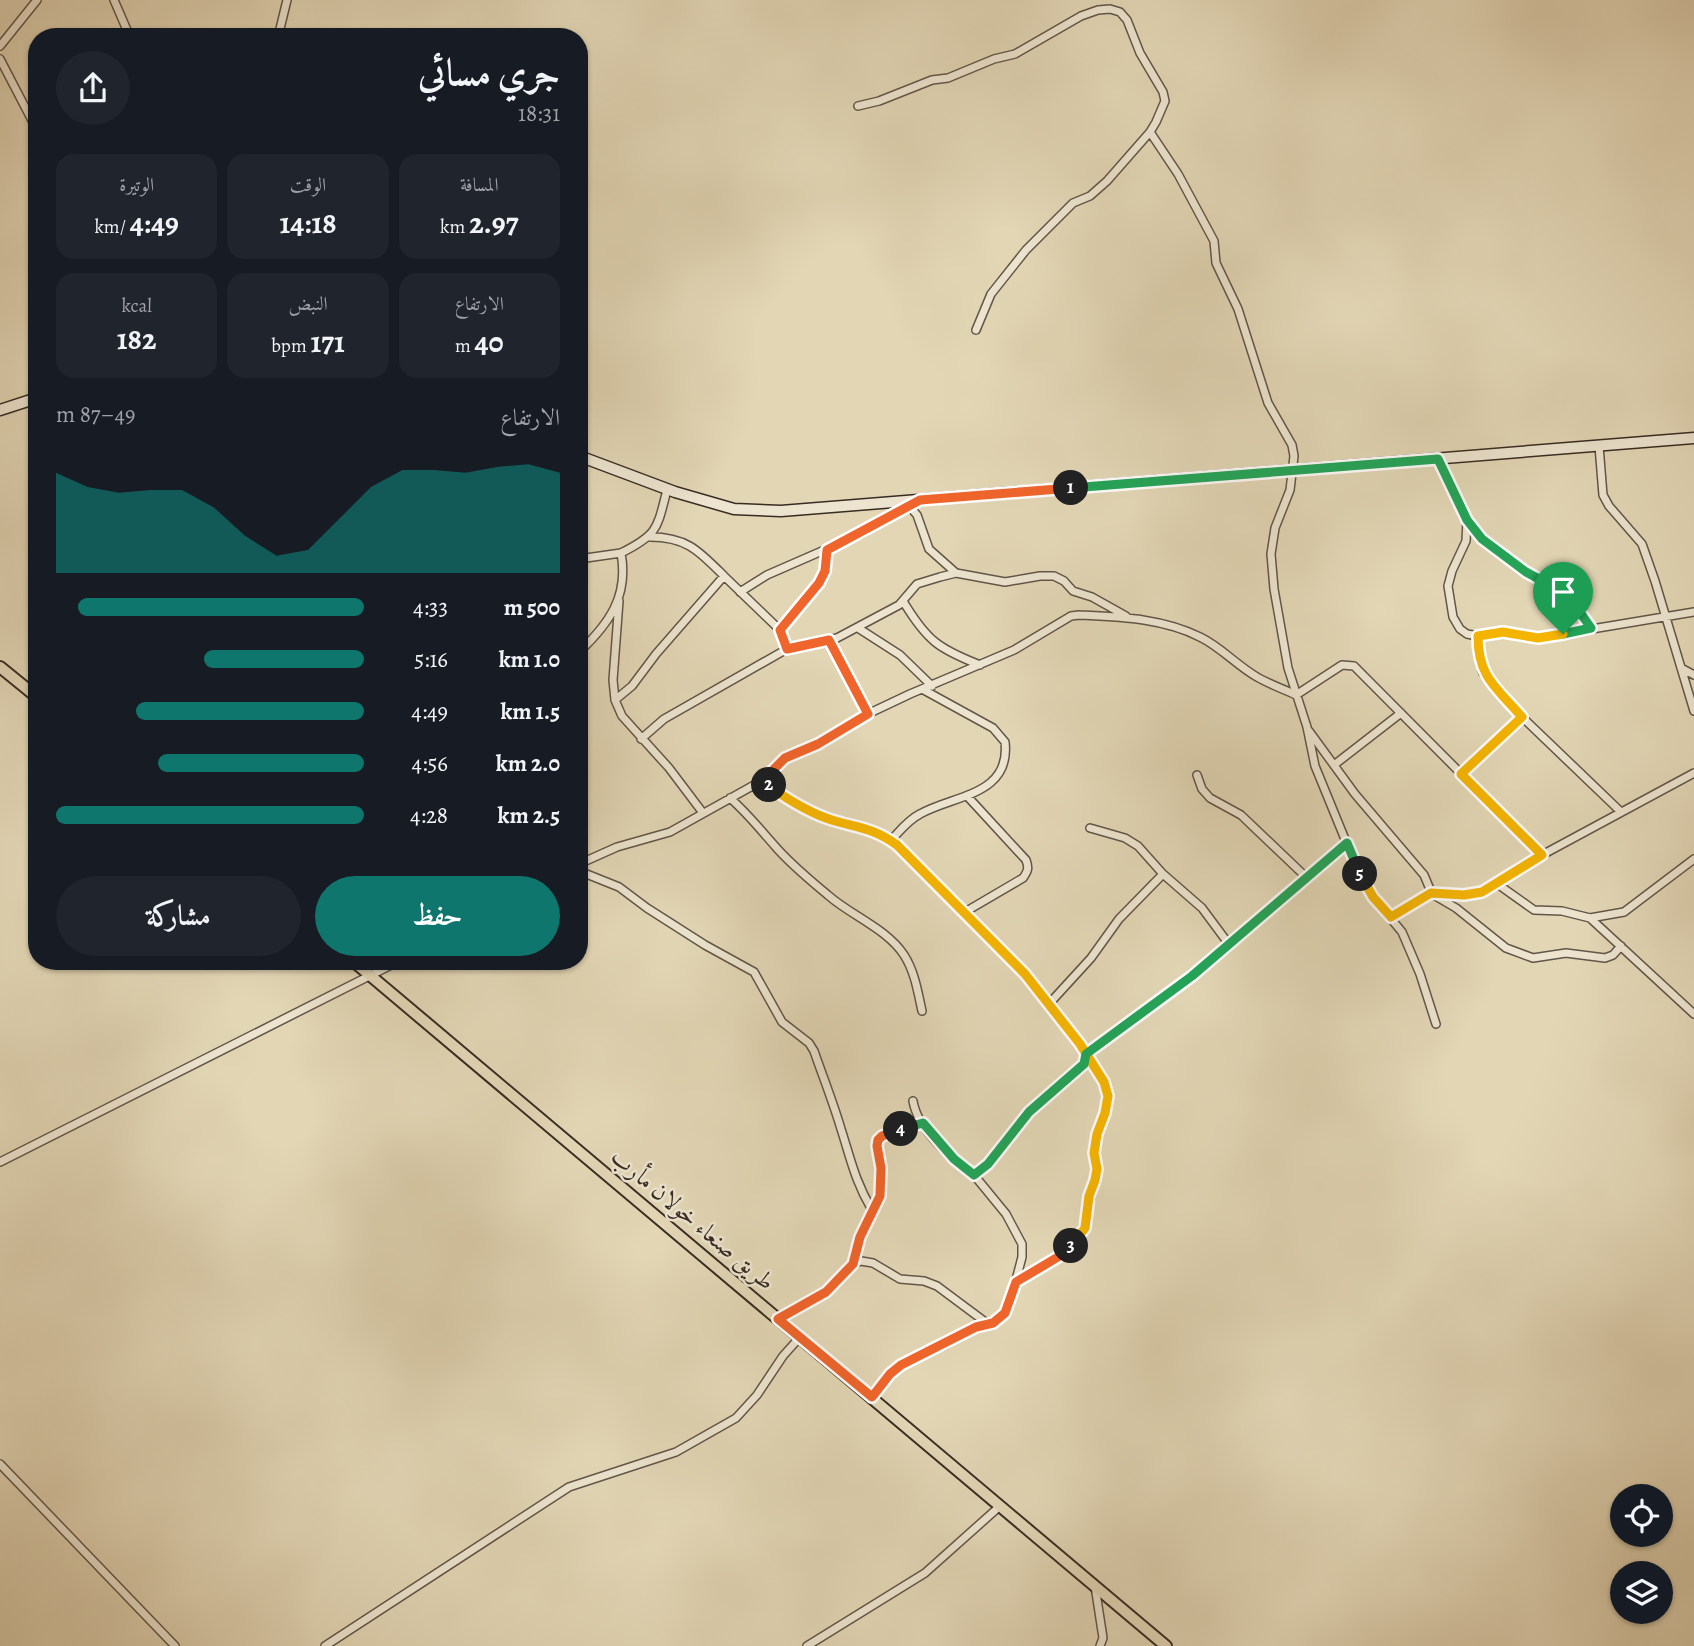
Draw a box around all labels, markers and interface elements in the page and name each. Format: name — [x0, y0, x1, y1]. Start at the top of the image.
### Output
text: جري مسائي — [418, 46, 560, 98]
button: share — [56, 51, 130, 125]
text: 18:31 — [518, 98, 560, 129]
text: الوتيرة — [119, 172, 154, 198]
text: الوقت — [290, 172, 326, 198]
text: المسافة — [460, 172, 499, 198]
text: 4:49 — [130, 203, 179, 243]
text: 14:18 — [279, 203, 337, 243]
text: 2.97 — [469, 203, 519, 243]
text: /km — [94, 214, 130, 240]
text: km — [440, 214, 469, 240]
text: النبض — [288, 291, 328, 317]
text: الارتفاع — [455, 291, 504, 317]
text: kcal — [121, 293, 152, 319]
text: 182 — [117, 319, 157, 359]
text: 171 — [310, 322, 345, 362]
text: 40 — [475, 322, 504, 362]
text: bpm — [271, 333, 310, 359]
text: m — [455, 333, 475, 359]
text: 49–87 m — [56, 399, 135, 430]
text: الارتفاع — [500, 402, 560, 433]
pin: 1 — [1054, 470, 1088, 505]
text: 1 — [1067, 474, 1074, 500]
pin — [1533, 562, 1593, 634]
icon: arrive — [1544, 573, 1582, 611]
text: 4:33 — [413, 592, 448, 623]
text: 500 m — [504, 592, 560, 623]
text: 5:16 — [414, 644, 448, 675]
text: 1.0 km — [499, 644, 560, 675]
text: 4:49 — [411, 696, 448, 727]
text: 1.5 km — [500, 696, 560, 727]
text: 4:56 — [412, 748, 448, 779]
text: 2.0 km — [496, 748, 560, 779]
pin: 2 — [752, 768, 786, 802]
text: 2 — [764, 771, 773, 797]
text: 4:28 — [410, 800, 448, 831]
text: 2.5 km — [498, 800, 560, 831]
pin: 5 — [1342, 856, 1378, 892]
text: 5 — [1355, 860, 1364, 886]
button: مشاركة — [56, 876, 301, 956]
button: حفظ — [315, 876, 560, 956]
pin: 4 — [884, 1112, 918, 1146]
text: 4 — [896, 1115, 905, 1141]
street label: طريق صنعاء خولان مأرب — [604, 1140, 783, 1297]
pin: 3 — [1054, 1228, 1088, 1264]
text: 3 — [1066, 1232, 1075, 1258]
map controls — [1610, 1484, 1673, 1624]
button: locate — [1610, 1484, 1673, 1547]
button: layers — [1610, 1561, 1673, 1624]

